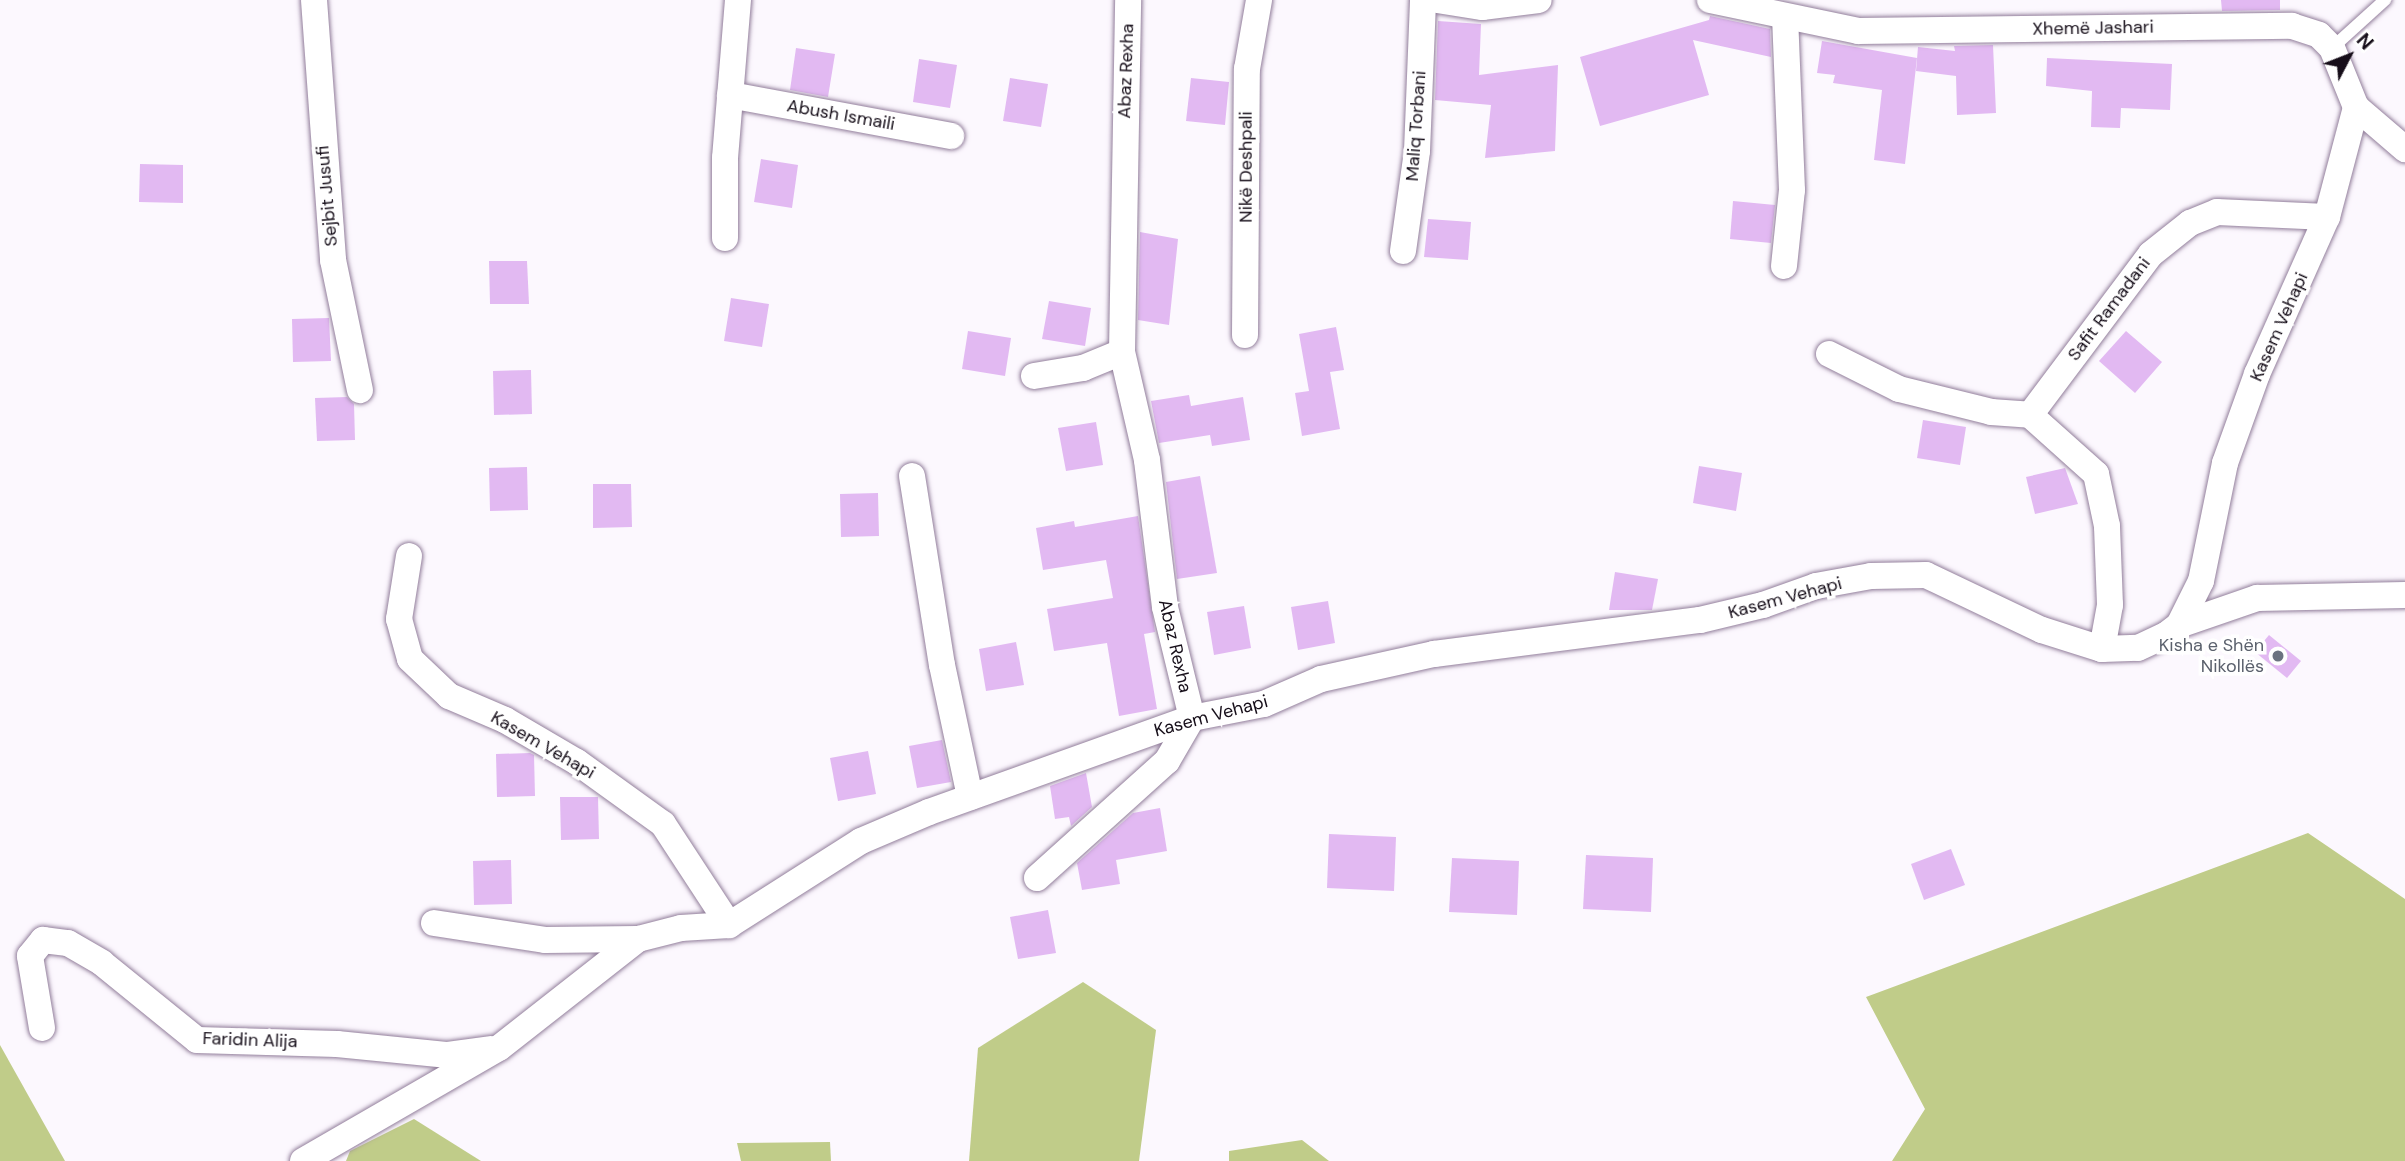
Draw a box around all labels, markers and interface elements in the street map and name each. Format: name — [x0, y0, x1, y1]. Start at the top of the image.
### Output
street label: Xhemë Jashari — [2032, 16, 2154, 40]
north arrow — [2314, 21, 2384, 91]
street label: Abaz Rexha — [1114, 23, 1138, 119]
text: N — [2351, 28, 2379, 55]
street label: Maliq Torbani — [1401, 70, 1431, 182]
street label: Abush Ismaili — [785, 95, 897, 135]
street label: Nikë Deshpali — [1235, 111, 1257, 223]
street label: Sejbit Jusufi — [312, 145, 342, 247]
street label: Safit Ramadani — [2063, 253, 2155, 365]
street label: Kasem Vehapi — [2245, 269, 2313, 385]
street label: Kasem Vehapi — [1726, 572, 1844, 624]
street label: Abaz Rexha — [1154, 597, 1196, 695]
place label: Kisha e Shën Nikollës — [2159, 635, 2264, 678]
marker: Kisha e Shën Nikollës — [2270, 648, 2286, 664]
street label: Kasem Vehapi — [1152, 690, 1270, 742]
street label: Kasem Vehapi — [487, 706, 599, 784]
street label: Faridin Alija — [202, 1028, 298, 1052]

